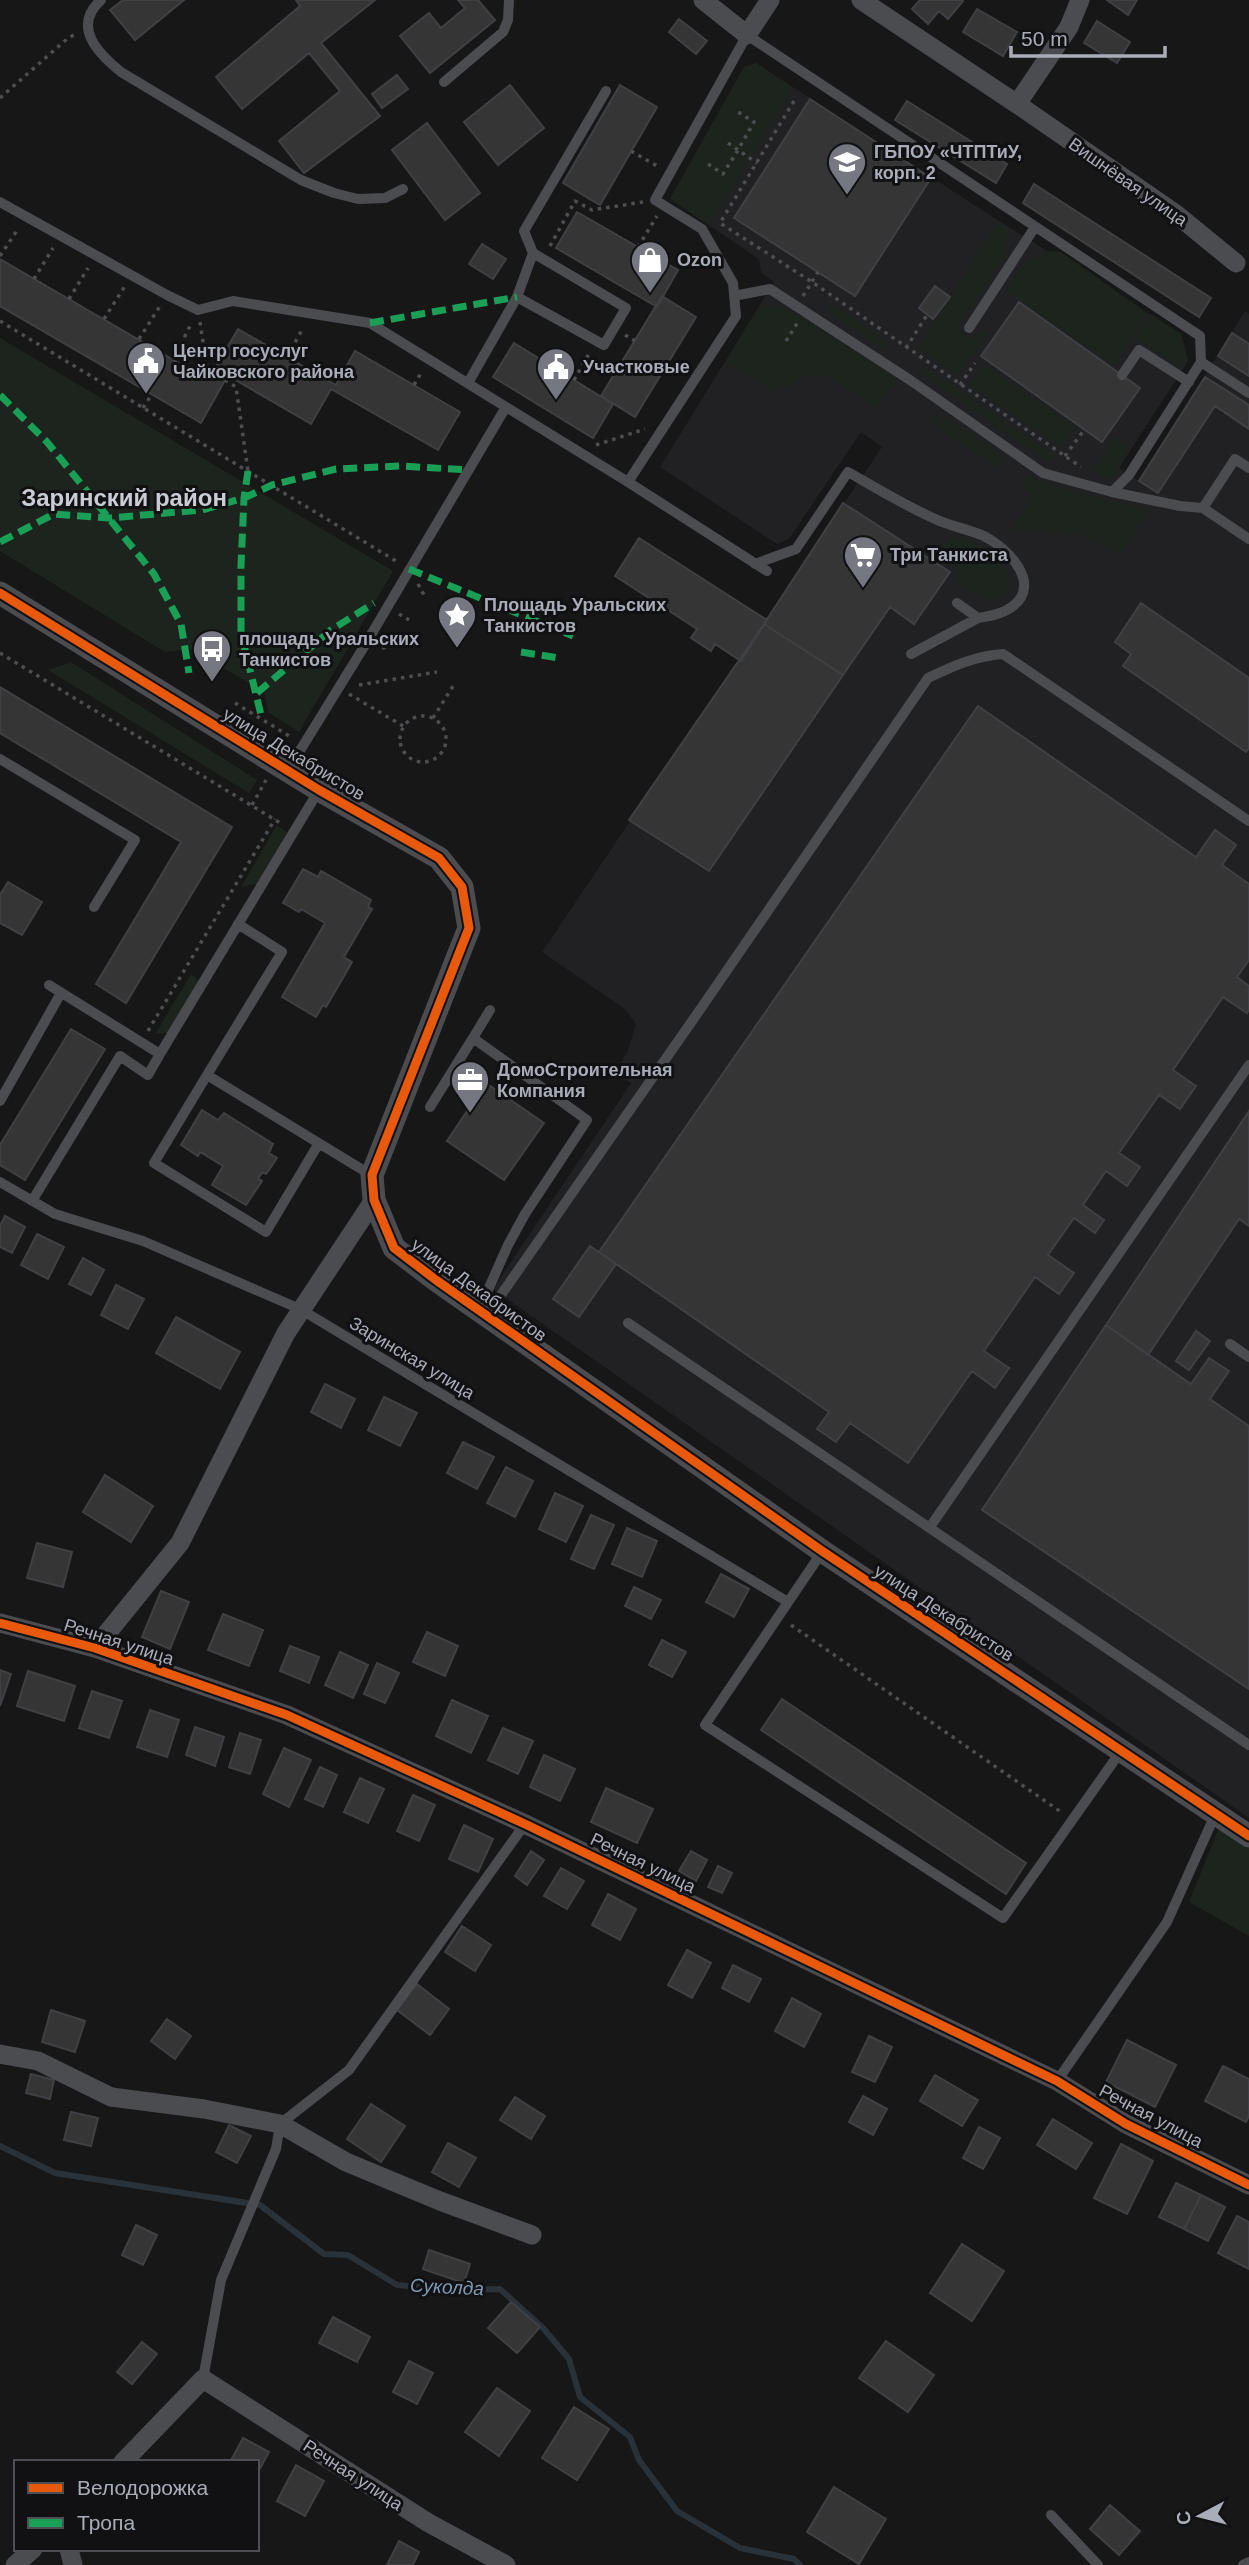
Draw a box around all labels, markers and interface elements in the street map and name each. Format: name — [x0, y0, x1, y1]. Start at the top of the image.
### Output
scale bar — [1011, 14, 1165, 58]
text: 50 m — [1021, 27, 1068, 50]
street label: Вишнёвая улица — [1065, 134, 1192, 231]
school or university icon: ГБПОУ «ЧТПТиУ, корп. 2 — [826, 141, 868, 196]
place label: ГБПОУ «ЧТПТиУ, корп. 2 — [874, 142, 1022, 183]
shop icon: Ozon — [629, 239, 671, 294]
place label: Ozon — [677, 250, 722, 270]
public building icon: Центр госуслуг Чайковского района — [125, 340, 167, 395]
place label: Центр госуслуг Чайковского района — [173, 341, 355, 382]
public building icon: Участковые — [535, 346, 577, 401]
place label: Участковые — [583, 357, 690, 377]
district label: Заринский район — [21, 484, 227, 511]
supermarket icon: Три Танкиста — [842, 534, 884, 589]
place label: Три Танкиста — [890, 545, 1009, 565]
place icon: Площадь Уральских Танкистов — [436, 594, 478, 649]
place label: Площадь Уральских Танкистов — [484, 595, 666, 636]
bus stop icon: площадь Уральских Танкистов — [191, 628, 233, 683]
place label: площадь Уральских Танкистов — [239, 629, 419, 670]
street label: улица Декабристов — [219, 704, 369, 804]
office icon: ДомоСтроительная Компания — [449, 1059, 491, 1114]
place label: ДомоСтроительная Компания — [497, 1060, 672, 1101]
street label: улица Декабристов — [408, 1234, 550, 1346]
street label: Заринская улица — [346, 1313, 479, 1404]
street label: улица Декабристов — [871, 1561, 1017, 1665]
street label: Речная улица — [62, 1615, 177, 1669]
street label: Речная улица — [587, 1829, 700, 1897]
street label: Речная улица — [1096, 2080, 1207, 2152]
water label: Суколда — [410, 2275, 484, 2299]
street label: Речная улица — [300, 2436, 407, 2515]
legend — [14, 2460, 259, 2551]
text: Велодорожка — [77, 2476, 208, 2499]
north arrow — [1165, 2481, 1235, 2551]
text: С — [1172, 2510, 1195, 2526]
text: Тропа — [77, 2511, 135, 2534]

